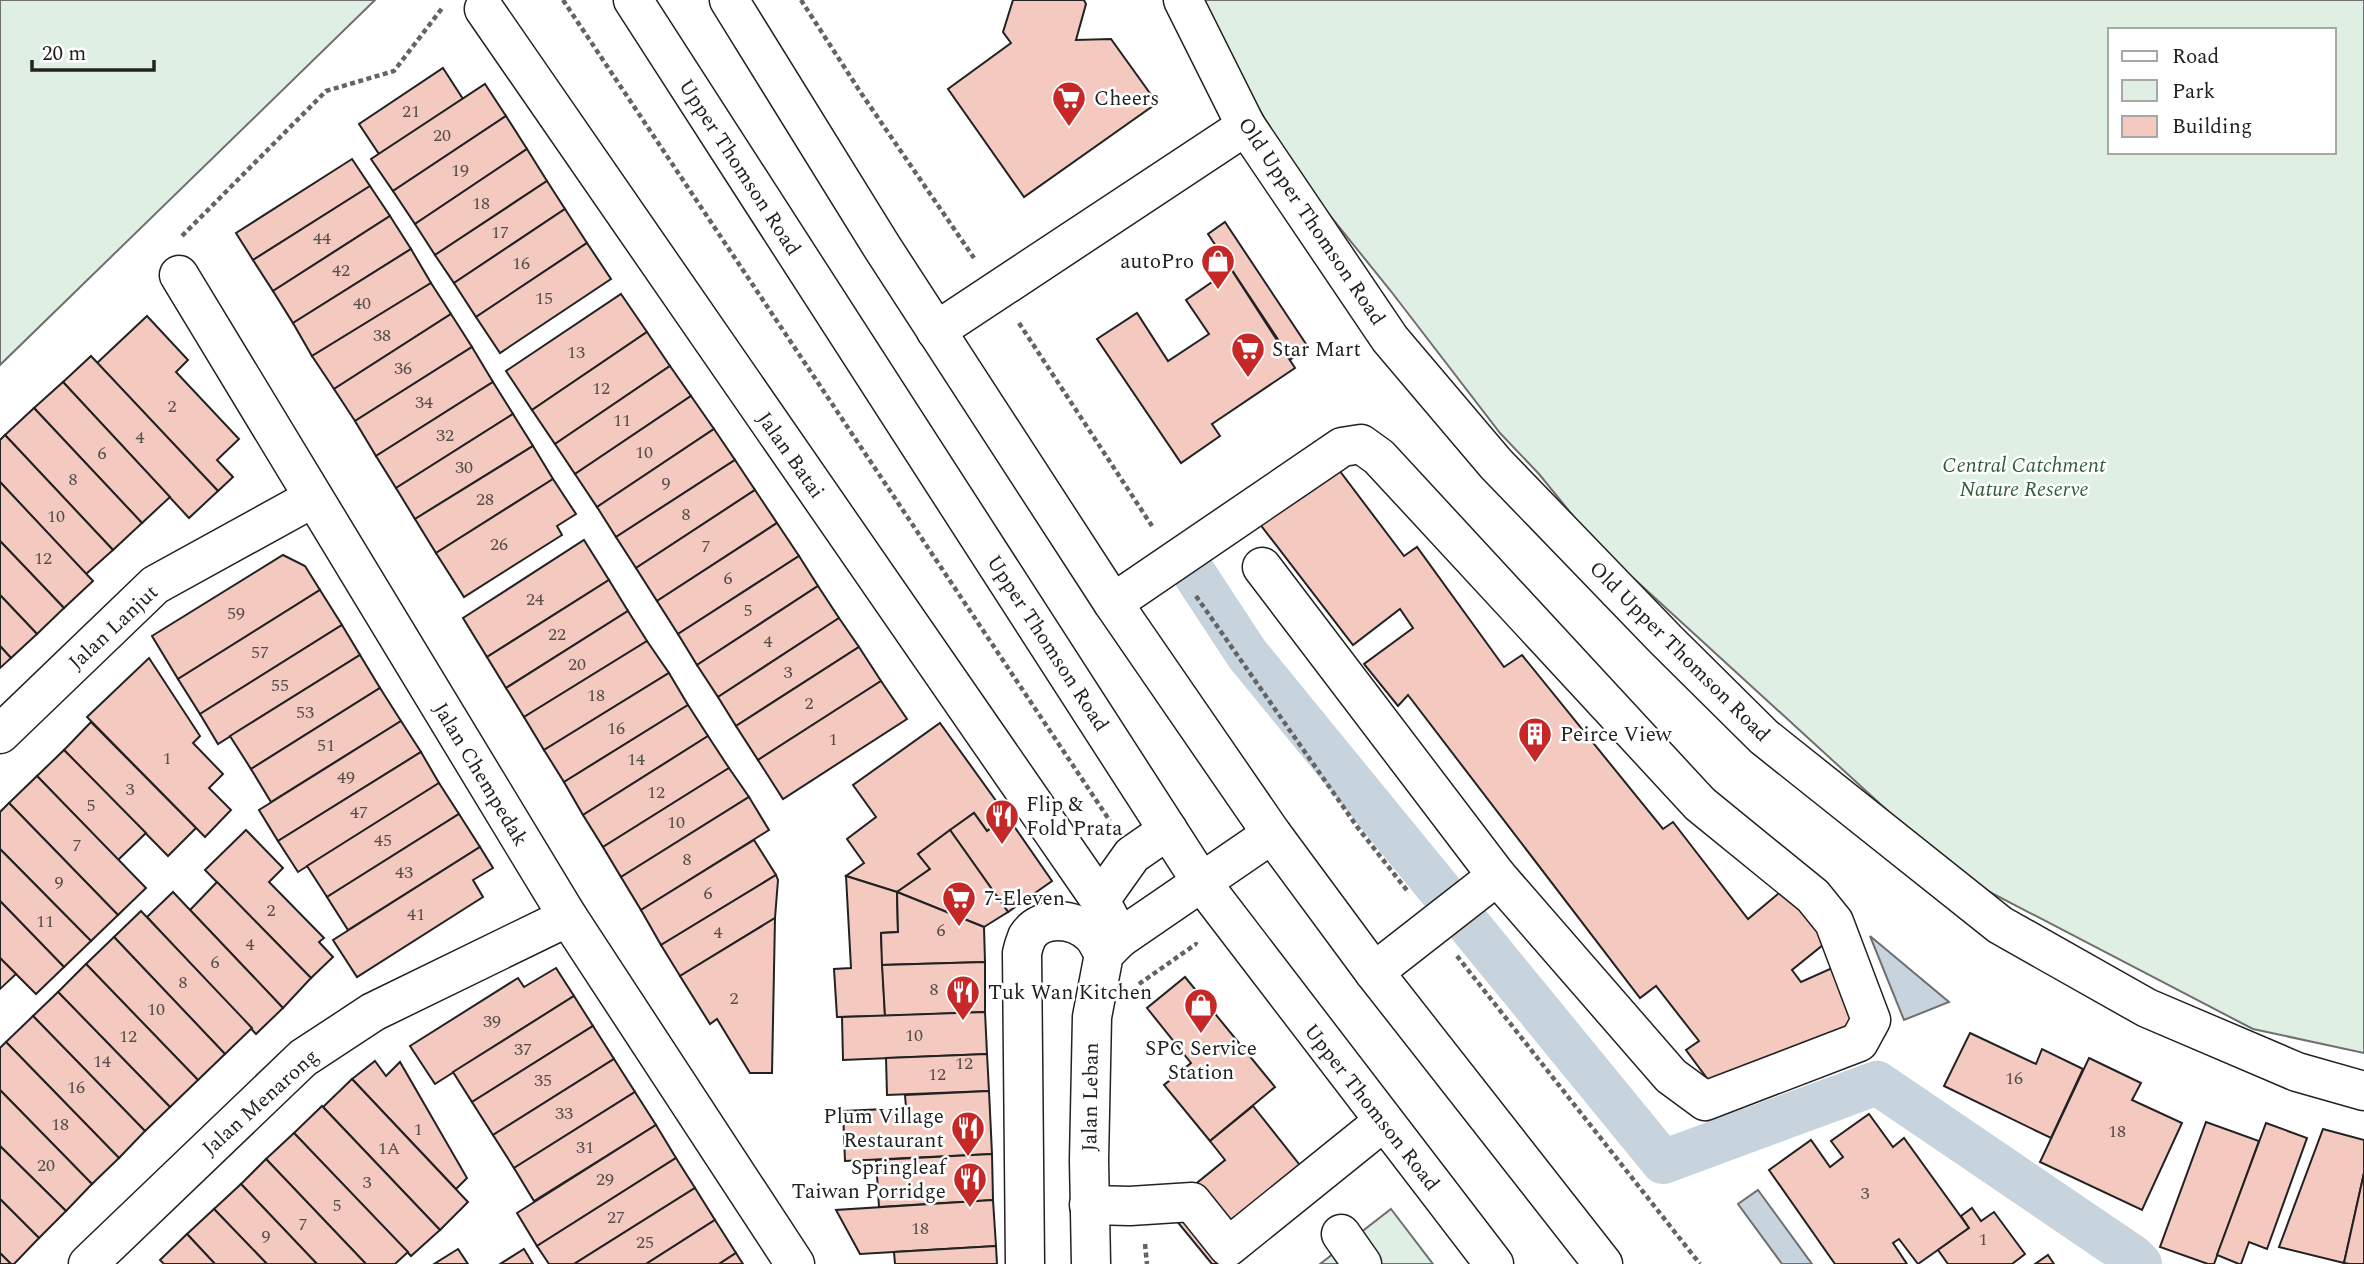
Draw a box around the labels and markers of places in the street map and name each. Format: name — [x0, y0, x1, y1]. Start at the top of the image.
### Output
supermarket icon: Cheers — [1050, 79, 1088, 128]
place label: Cheers — [1094, 83, 1159, 115]
shop icon: autoPro — [1199, 242, 1237, 291]
place label: autoPro — [1120, 246, 1194, 278]
supermarket icon: Star Mart — [1229, 330, 1267, 379]
place label: Star Mart — [1272, 334, 1361, 366]
building icon: Peirce View — [1516, 715, 1554, 764]
place label: Peirce View — [1560, 719, 1673, 751]
place label: Flip & Fold Prata — [1026, 789, 1123, 845]
restaurant icon: Flip & Fold Prata — [983, 797, 1021, 846]
supermarket icon: 7-Eleven — [940, 879, 978, 928]
place label: 7-Eleven — [984, 883, 1065, 915]
restaurant icon: Tuk Wan Kitchen — [944, 973, 982, 1022]
place label: Tuk Wan Kitchen — [988, 977, 1152, 1009]
shop icon: SPC Service Station — [1182, 986, 1220, 1035]
place label: SPC Service Station — [1145, 1033, 1257, 1089]
place label: Plum Village Restaurant — [823, 1101, 944, 1157]
restaurant icon: Plum Village Restaurant — [949, 1109, 987, 1158]
place label: Springleaf Taiwan Porridge — [792, 1152, 948, 1208]
restaurant icon: Springleaf Taiwan Porridge — [951, 1160, 989, 1209]

